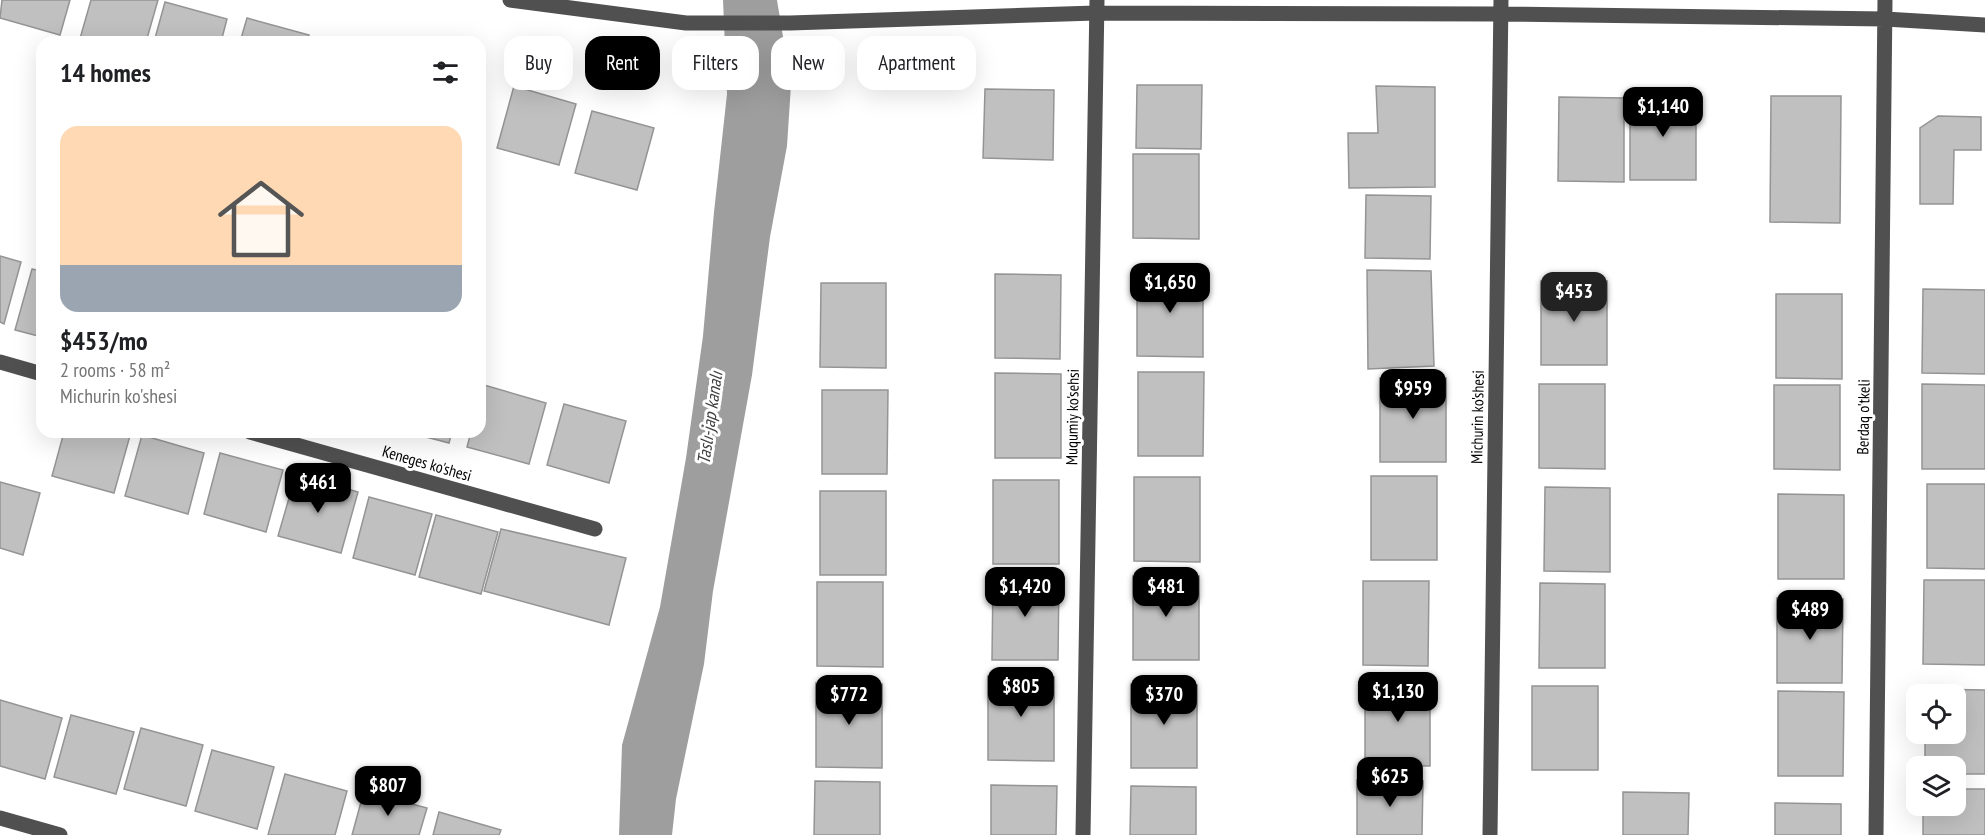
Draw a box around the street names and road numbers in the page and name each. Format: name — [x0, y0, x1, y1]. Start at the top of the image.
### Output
street label: Muqumiy ko'sehsi — [1061, 369, 1083, 465]
street label: Michurin ko'shesi — [1466, 370, 1488, 464]
street label: Berdaq o'tkeli — [1852, 379, 1874, 455]
street label: Keneges ko'shesi — [380, 441, 474, 485]

